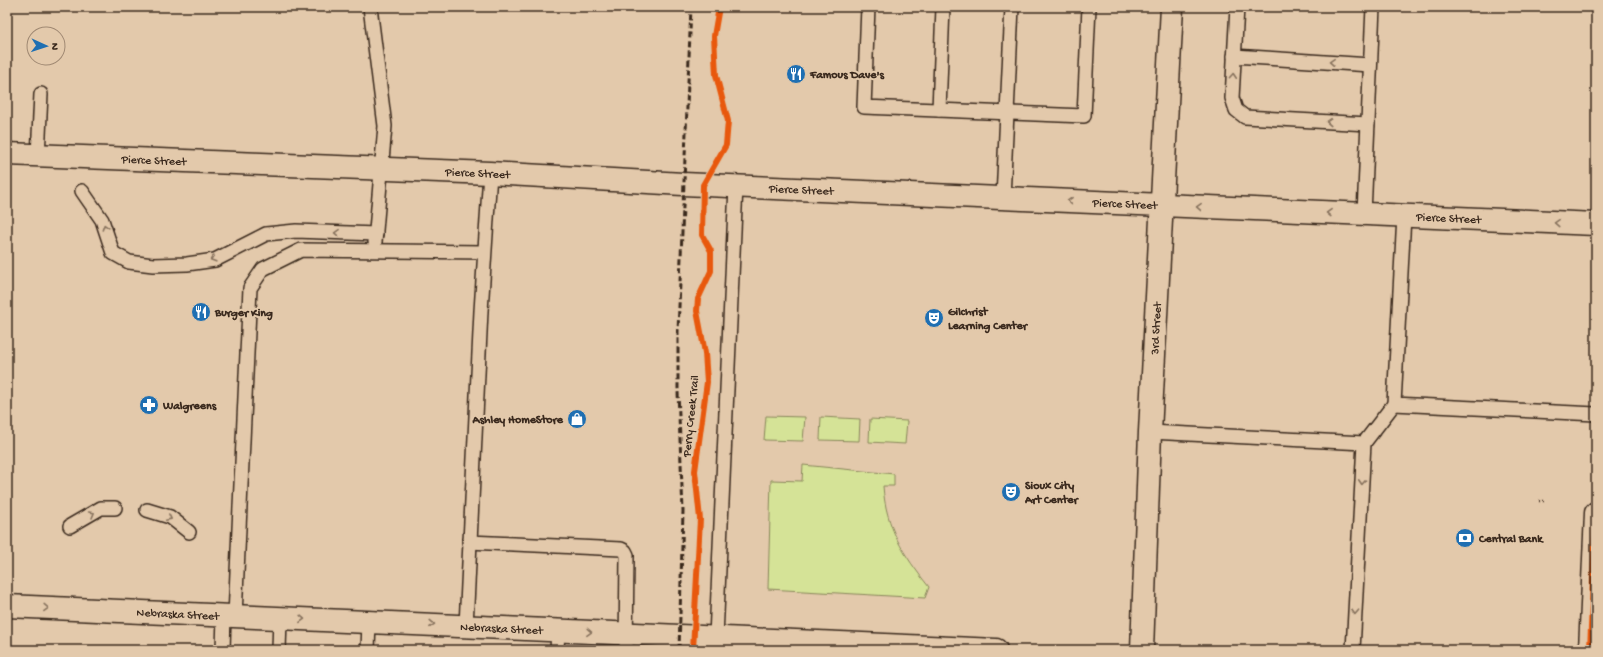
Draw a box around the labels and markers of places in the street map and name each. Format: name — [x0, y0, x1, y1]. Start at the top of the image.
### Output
restaurant icon: Famous Dave's — [785, 63, 807, 85]
place label: Famous Dave's — [809, 69, 884, 83]
restaurant icon: Burger King — [190, 301, 212, 323]
place label: Gilchrist Learning Center — [948, 306, 1029, 334]
place label: Burger King — [214, 307, 273, 321]
theatre icon: Gilchrist Learning Center — [923, 307, 945, 329]
pharmacy icon: Walgreens — [138, 394, 160, 416]
place label: Walgreens — [162, 400, 217, 414]
shop icon: Ashley HomeStore — [566, 408, 588, 430]
place label: Ashley HomeStore — [472, 414, 564, 428]
place label: Sioux City Art Center — [1024, 480, 1080, 508]
theatre icon: Sioux City Art Center — [1000, 481, 1022, 503]
bank icon: Central Bank — [1454, 527, 1476, 549]
place label: Central Bank — [1478, 533, 1544, 547]

